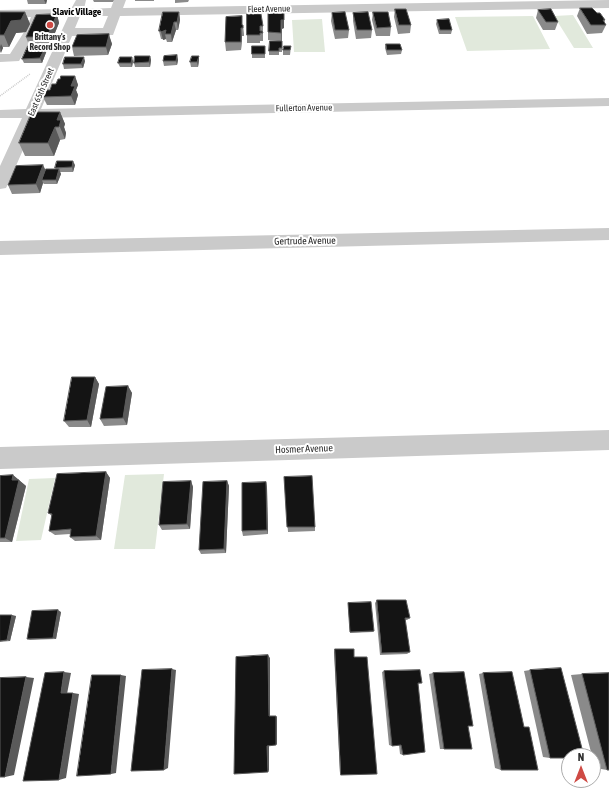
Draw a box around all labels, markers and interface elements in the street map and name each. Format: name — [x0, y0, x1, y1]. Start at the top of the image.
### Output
street label: Fleet Avenue — [248, 3, 290, 15]
district label: Slavic Village — [53, 6, 101, 18]
marker: Brittany's Record Shop — [45, 20, 55, 30]
place label: Brittany's Record Shop — [30, 32, 70, 53]
street label: East 65th Street — [26, 66, 56, 118]
street label: Fullerton Avenue — [276, 102, 332, 114]
street label: Gertrude Avenue — [274, 234, 336, 248]
street label: Hosmer Avenue — [275, 442, 333, 456]
north arrow — [561, 748, 601, 788]
text: N — [578, 751, 584, 763]

